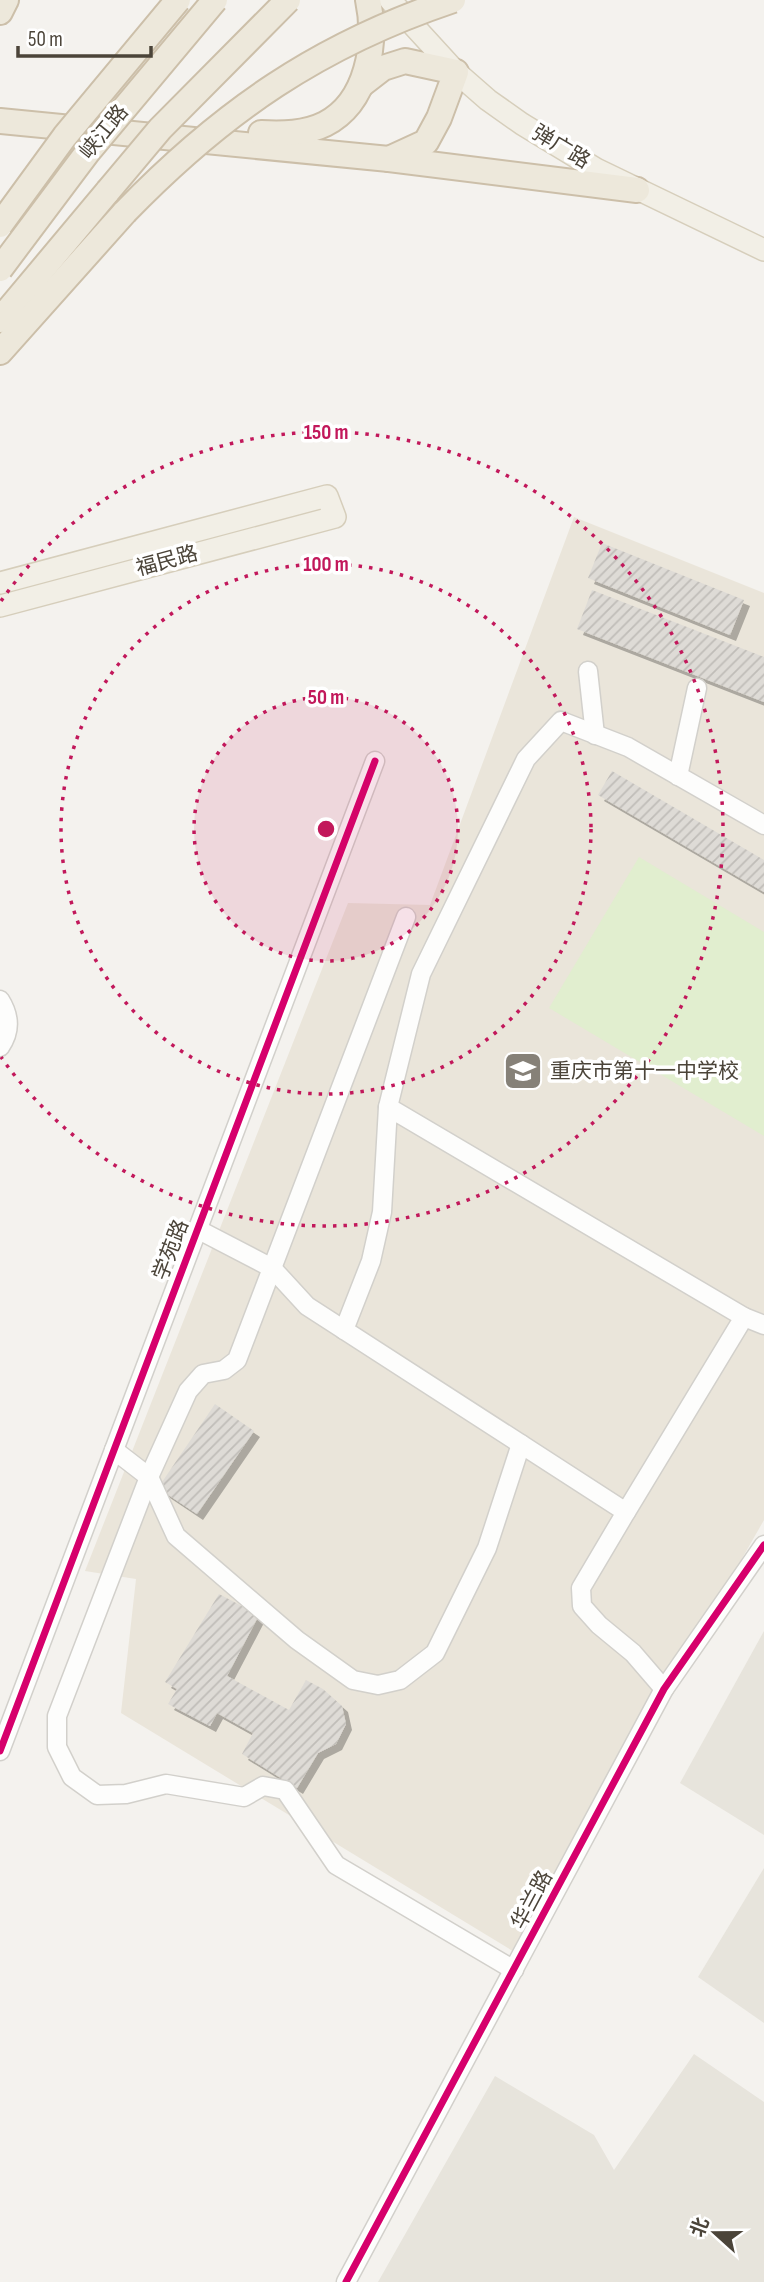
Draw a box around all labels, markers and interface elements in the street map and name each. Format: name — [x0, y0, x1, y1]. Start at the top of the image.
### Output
scale bar — [18, 14, 150, 58]
text: 50 m — [28, 27, 63, 52]
street label: 峡江路 — [74, 100, 134, 164]
street label: 弹广路 — [528, 120, 594, 174]
text: 150 m — [304, 420, 348, 445]
street label: 福民路 — [133, 541, 201, 581]
text: 100 m — [303, 552, 349, 577]
text: 50 m — [308, 685, 344, 710]
centre of rings — [314, 817, 338, 841]
school or university icon: 重庆市第十一中学校 — [502, 1050, 544, 1092]
place label: 重庆市第十一中学校 — [550, 1059, 739, 1084]
street label: 学苑路 — [148, 1216, 194, 1284]
street label: 华兰路 — [506, 1866, 558, 1934]
north arrow — [680, 2198, 750, 2268]
text: 北 — [686, 2214, 715, 2240]

